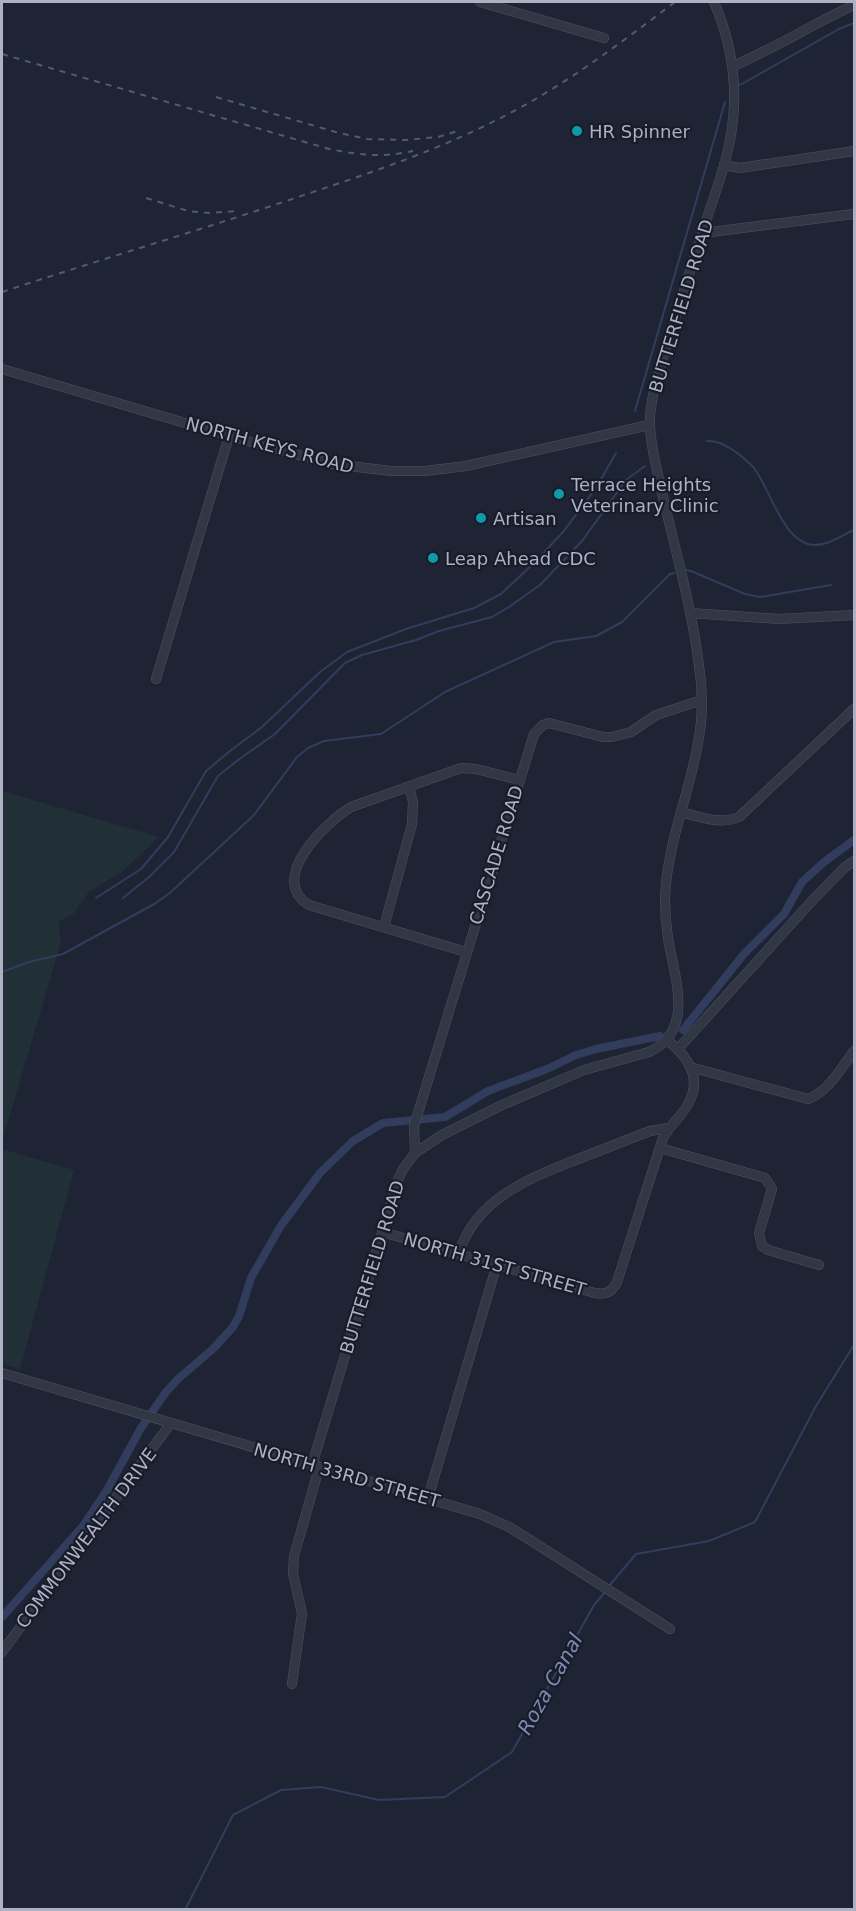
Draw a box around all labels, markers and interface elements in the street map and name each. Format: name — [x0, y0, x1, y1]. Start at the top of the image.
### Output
place label: HR Spinner — [589, 121, 691, 142]
marker: HR Spinner — [570, 124, 584, 138]
street label: BUTTERFIELD ROAD — [645, 217, 717, 395]
street label: NORTH KEYS ROAD — [184, 412, 356, 478]
place label: Terrace Heights Veterinary Clinic — [570, 474, 719, 516]
marker: Terrace Heights Veterinary Clinic — [552, 487, 566, 501]
place label: Artisan — [493, 508, 557, 529]
marker: Artisan — [474, 511, 488, 525]
place label: Leap Ahead CDC — [445, 548, 596, 569]
marker: Leap Ahead CDC — [426, 551, 440, 565]
street label: CASCADE ROAD — [465, 783, 527, 927]
street label: BUTTERFIELD ROAD — [336, 1178, 408, 1356]
street label: NORTH 31ST STREET — [401, 1228, 590, 1300]
street label: NORTH 33RD STREET — [251, 1438, 443, 1512]
street label: COMMONWEALTH DRIVE — [11, 1444, 161, 1632]
water label: Roza Canal — [512, 1629, 588, 1739]

